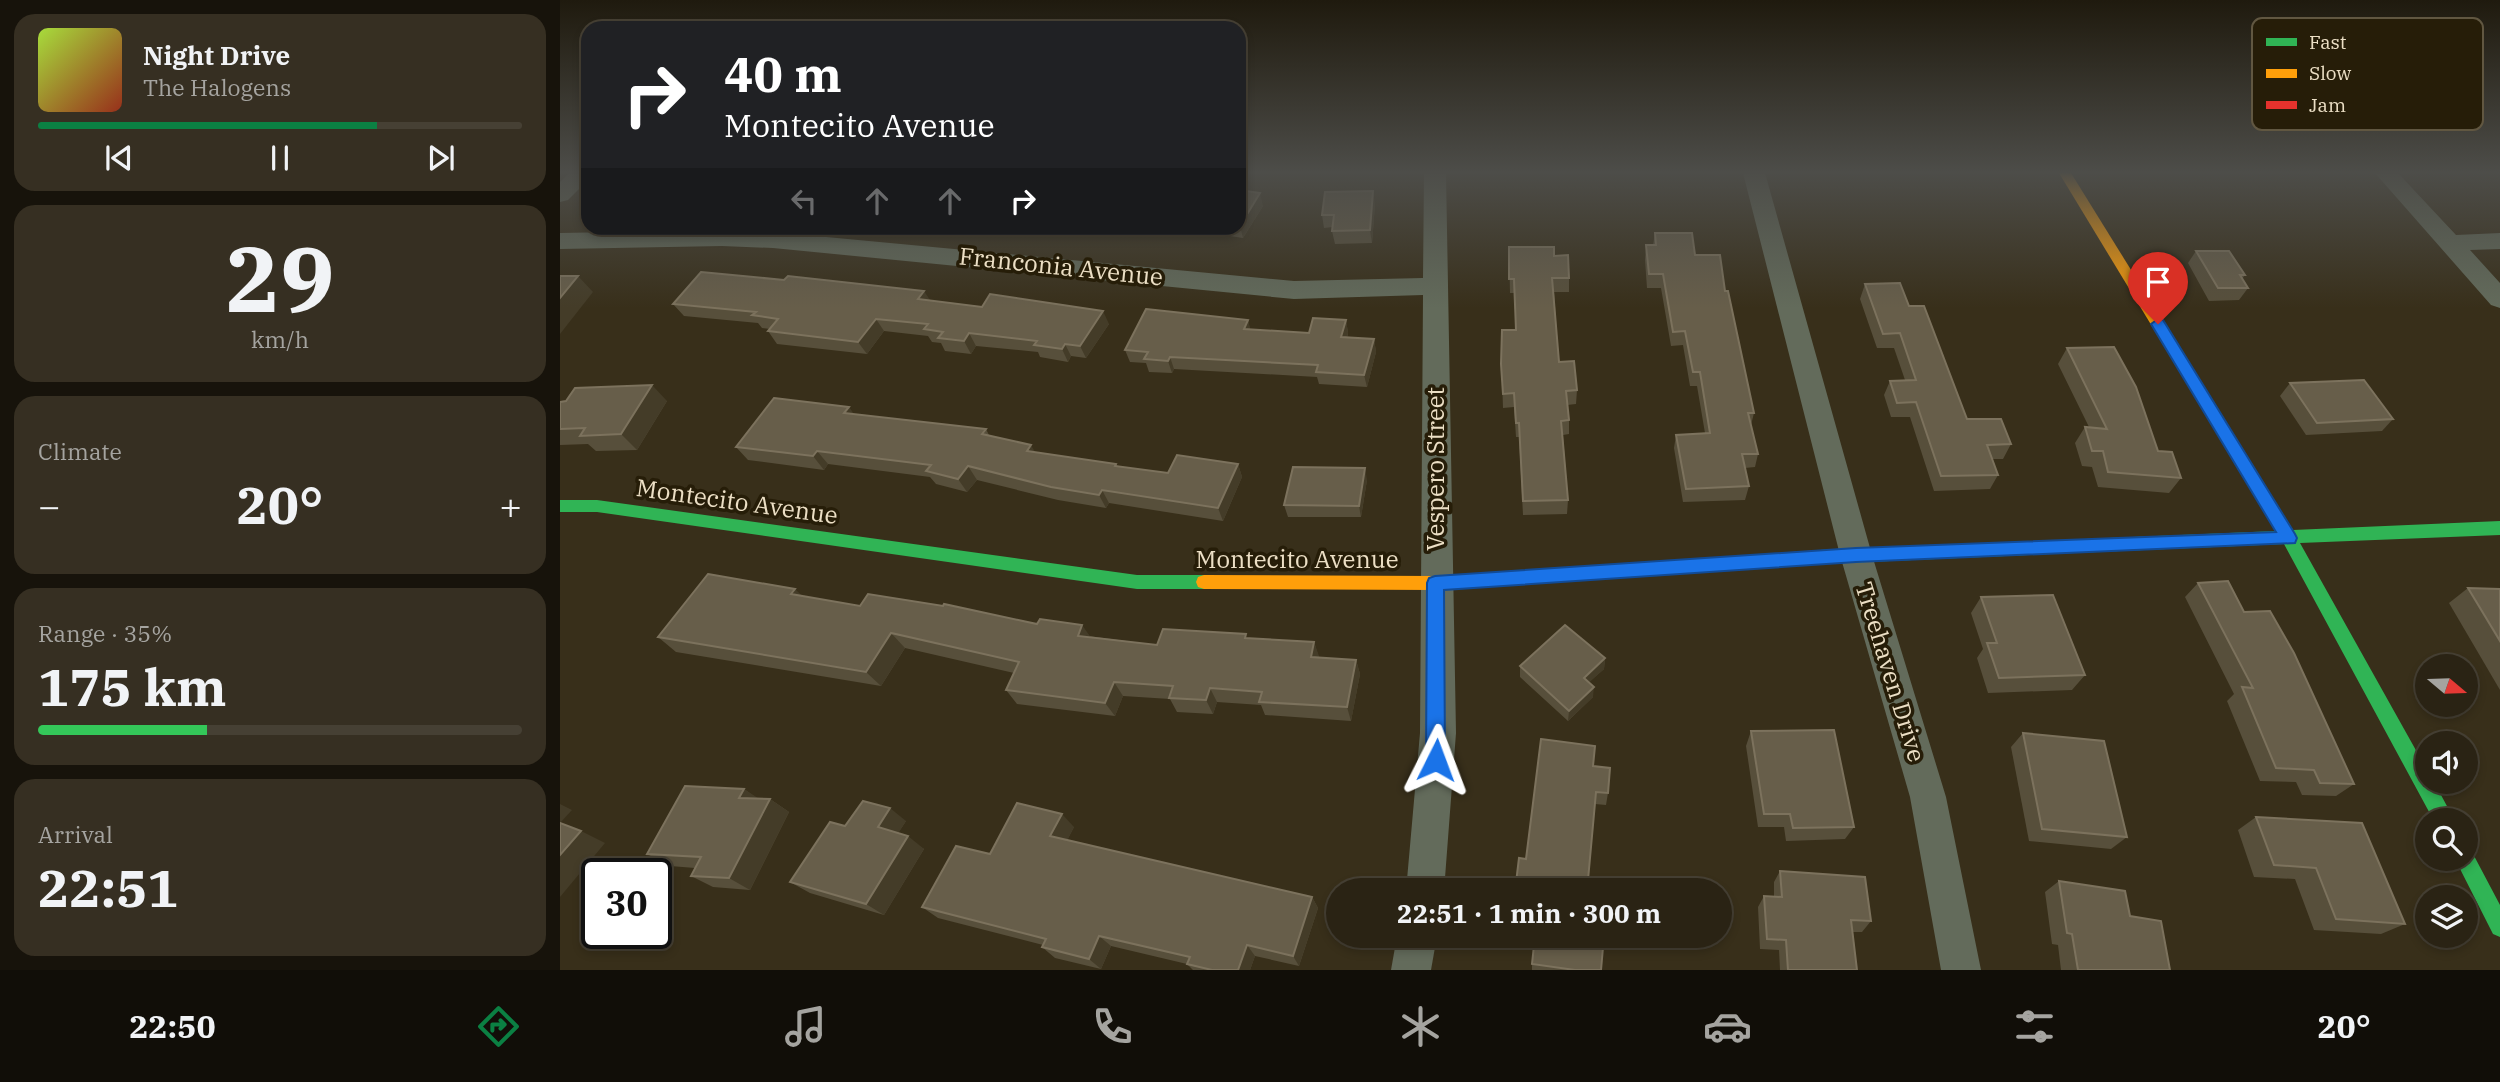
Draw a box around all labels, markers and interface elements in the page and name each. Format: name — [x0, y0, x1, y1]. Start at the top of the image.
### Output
legend — [2252, 18, 2483, 130]
text: Fast — [2309, 30, 2347, 54]
text: Night Drive — [143, 38, 290, 72]
text: 40 m — [724, 42, 842, 105]
icon: right — [609, 49, 700, 140]
text: Slow — [2309, 61, 2351, 85]
text: The Halogens — [143, 72, 291, 102]
text: Jam — [2309, 93, 2346, 117]
text: Montecito Avenue — [724, 104, 995, 146]
icon: previous — [100, 139, 138, 177]
icon: pause — [261, 139, 299, 177]
icon: next — [422, 139, 460, 177]
icon: left — [785, 182, 823, 220]
icon: ahead — [858, 182, 896, 220]
icon: ahead — [931, 182, 969, 220]
icon: right — [1004, 182, 1042, 220]
text: 29 — [225, 219, 335, 337]
street label: Franconia Avenue — [957, 239, 1165, 293]
pin — [2128, 252, 2188, 324]
icon: arrive — [2139, 263, 2177, 301]
text: km/h — [251, 324, 309, 354]
street label: Vespero Street — [1419, 387, 1451, 551]
text: Climate — [38, 436, 122, 466]
text: 20° — [237, 471, 323, 538]
street label: Montecito Avenue — [634, 471, 840, 531]
text: − — [38, 481, 61, 530]
text: + — [499, 481, 522, 530]
street label: Montecito Avenue — [1195, 543, 1399, 575]
street label: Treehaven Drive — [1848, 578, 1933, 765]
text: Range · 35% — [38, 618, 172, 648]
text: 175 km — [38, 653, 227, 720]
north arrow — [2415, 654, 2478, 718]
map controls — [2415, 654, 2478, 948]
position arrow — [1399, 723, 1473, 797]
button: sound — [2415, 731, 2478, 794]
button: search — [2415, 808, 2478, 871]
text: Arrival — [38, 819, 113, 849]
text: 22:51 — [38, 854, 179, 921]
speed limit sign: 30 — [581, 858, 672, 949]
button: layers — [2415, 885, 2478, 948]
text: 22:51 · 1 min · 300 m — [1397, 896, 1661, 930]
icon: directions — [474, 1002, 523, 1051]
icon: music — [781, 1002, 830, 1051]
icon: phone — [1088, 1002, 1137, 1051]
icon: climate — [1396, 1002, 1445, 1051]
icon: car — [1703, 1002, 1752, 1051]
icon: filters — [2010, 1002, 2059, 1051]
text: 22:50 — [129, 1005, 216, 1047]
text: 20° — [2317, 1005, 2371, 1047]

